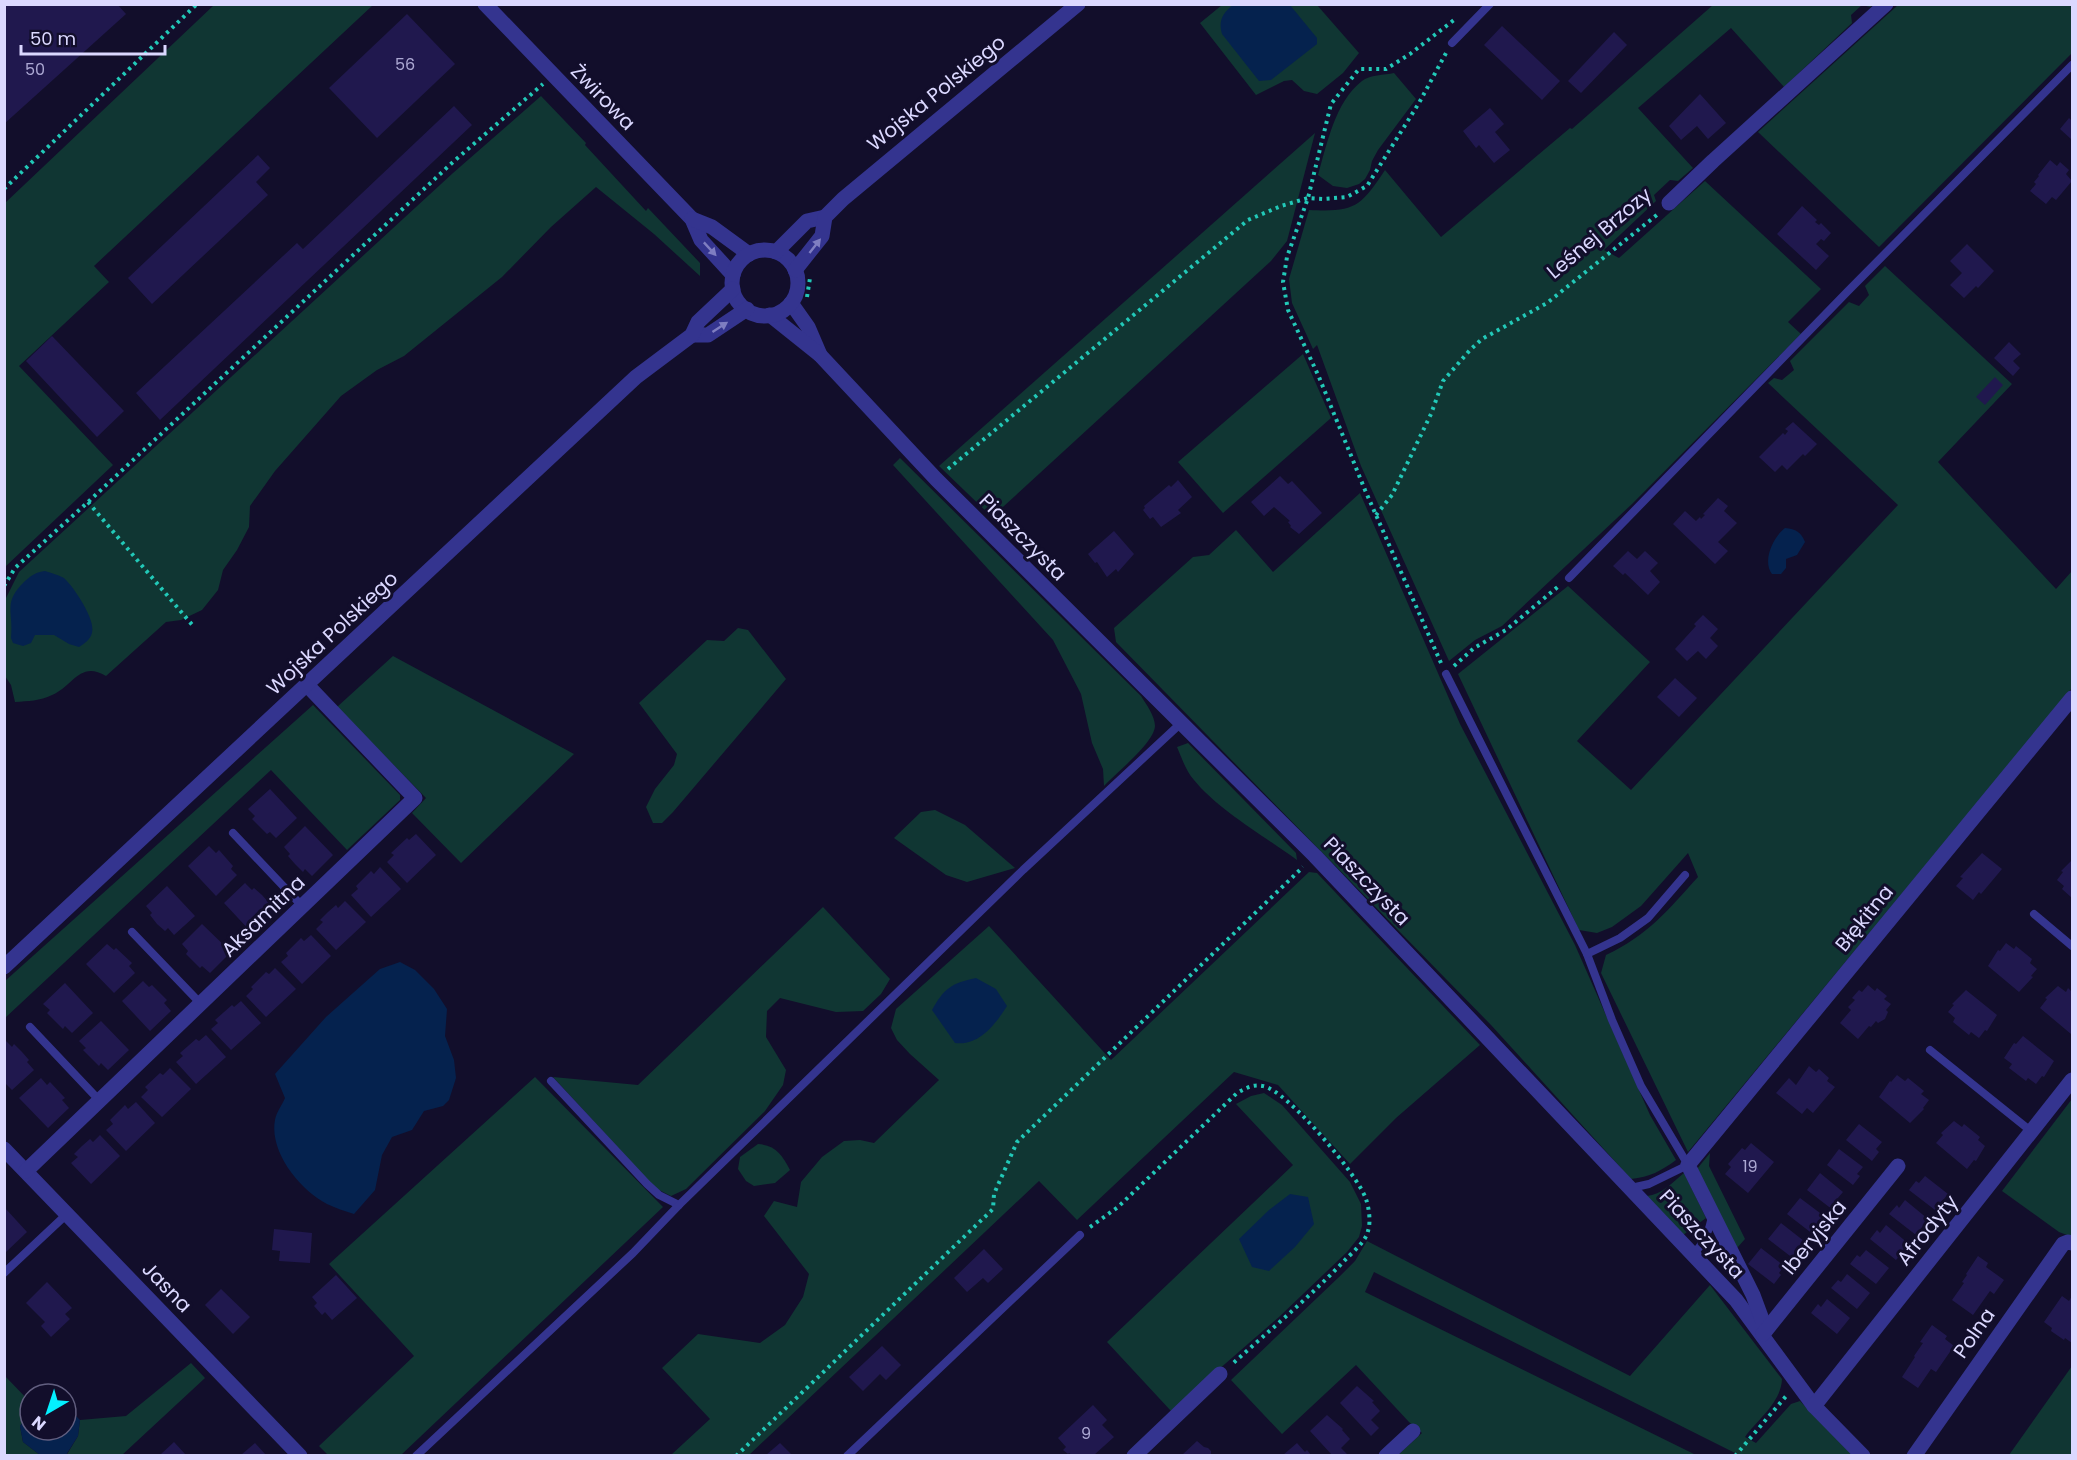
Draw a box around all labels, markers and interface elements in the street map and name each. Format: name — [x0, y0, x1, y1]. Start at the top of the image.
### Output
scale bar — [21, 18, 165, 56]
text: 50 m — [30, 26, 76, 51]
street label: Wojska Polskiego — [861, 28, 1011, 158]
house number: 56 — [395, 53, 415, 76]
house number: 50 — [25, 58, 45, 81]
street label: Żwirowa — [564, 58, 642, 136]
street label: Leśnej Brzozy — [1541, 181, 1657, 285]
one-way arrow — [808, 238, 820, 253]
one-way arrow — [702, 242, 716, 256]
one-way arrow — [712, 321, 729, 332]
street label: Piaszczysta — [973, 487, 1073, 587]
street label: Wojska Polskiego — [260, 565, 404, 701]
street label: Piaszczysta — [1318, 831, 1416, 931]
street label: Aksamitna — [215, 869, 311, 963]
street label: Błękitna — [1828, 879, 1900, 957]
house number: 19 — [1742, 1155, 1758, 1178]
street label: Piaszczysta — [1653, 1183, 1751, 1285]
street label: Afrodyty — [1890, 1189, 1964, 1271]
street label: Iberyjska — [1775, 1194, 1853, 1280]
street label: Jasna — [136, 1255, 198, 1319]
street label: Polna — [1947, 1302, 2001, 1364]
north arrow — [18, 1382, 78, 1442]
text: N — [27, 1411, 51, 1436]
house number: 9 — [1081, 1422, 1091, 1445]

